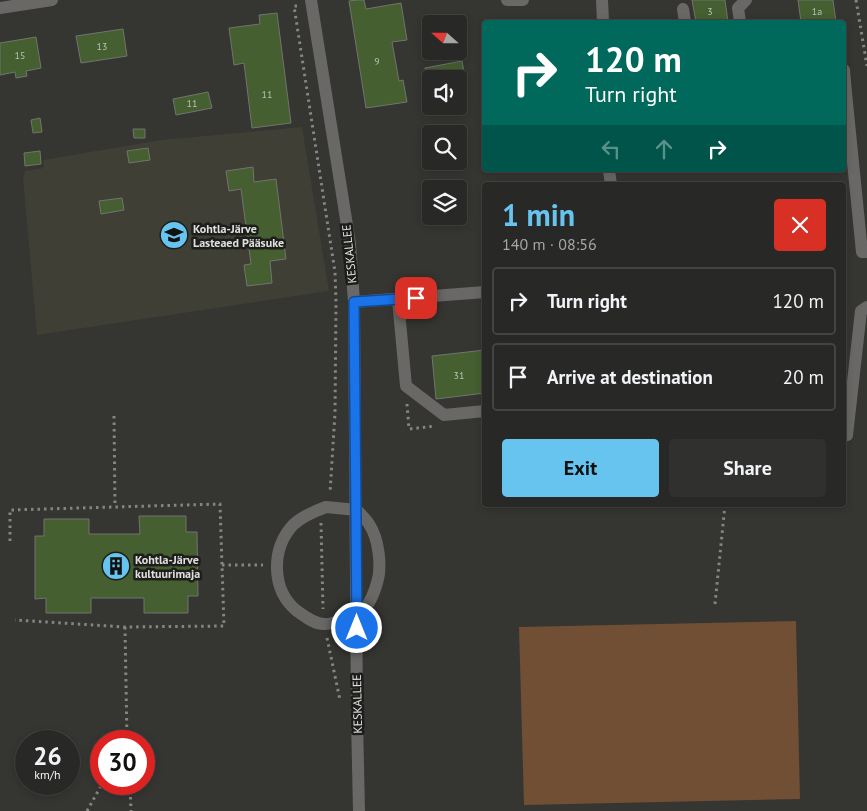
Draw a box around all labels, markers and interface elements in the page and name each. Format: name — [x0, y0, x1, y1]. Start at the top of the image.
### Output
house number: 3 — [707, 5, 713, 18]
house number: 1a — [812, 5, 822, 18]
north arrow — [422, 15, 468, 60]
map controls — [422, 15, 467, 225]
text: 120 m — [585, 36, 682, 82]
house number: 13 — [97, 40, 107, 53]
icon: right — [502, 40, 567, 105]
house number: 15 — [15, 49, 25, 62]
house number: 9 — [374, 55, 380, 68]
button: sound — [422, 70, 467, 115]
text: Turn right — [585, 80, 677, 108]
house number: 11 — [262, 88, 272, 101]
house number: 11 — [187, 97, 197, 110]
button: search — [422, 125, 467, 170]
icon: left — [597, 135, 625, 163]
icon: ahead — [650, 135, 678, 163]
icon: right — [703, 135, 731, 163]
button: layers — [422, 180, 467, 225]
text: 1 min — [502, 195, 575, 234]
button: close — [774, 199, 826, 251]
school or university icon: Kohtla-Järve Lasteaed Pääsuke — [159, 220, 189, 250]
place label: Kohtla-Järve Lasteaed Pääsuke — [193, 221, 284, 250]
street label: KESKALLEE — [338, 224, 360, 284]
text: 140 m · 08:56 — [502, 234, 597, 254]
pin — [395, 277, 437, 319]
icon: arrive — [402, 284, 430, 312]
icon: right — [504, 287, 532, 315]
text: Turn right — [547, 289, 627, 313]
text: 120 m — [772, 289, 824, 313]
icon: arrive — [504, 363, 532, 391]
text: Arrive at destination — [547, 365, 713, 389]
text: 20 m — [783, 365, 824, 389]
house number: 31 — [454, 369, 464, 382]
button: Exit — [502, 439, 659, 497]
button: Share — [669, 439, 826, 497]
building icon: Kohtla-Järve kultuurimaja — [101, 551, 131, 581]
place label: Kohtla-Järve kultuurimaja — [135, 552, 200, 581]
position arrow — [330, 601, 382, 653]
street label: KESKALLEE — [349, 674, 365, 734]
speed limit sign: 30 — [90, 730, 155, 795]
text: 26 — [33, 740, 62, 772]
text: km/h — [34, 767, 61, 782]

